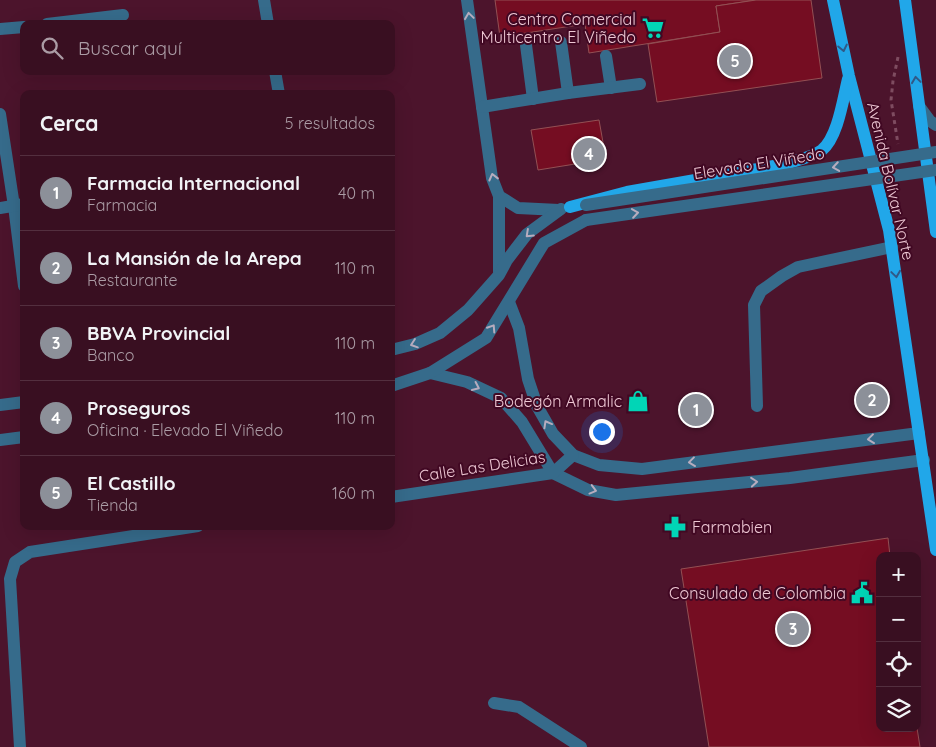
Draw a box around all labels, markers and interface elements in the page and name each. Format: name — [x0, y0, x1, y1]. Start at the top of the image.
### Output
place label: Centro Comercial Multicentro El Viñedo — [480, 9, 636, 47]
one-way arrow — [464, 12, 475, 20]
supermarket icon: Centro Comercial Multicentro El Viñedo — [640, 15, 666, 41]
search box — [20, 20, 395, 75]
icon: search — [38, 34, 66, 62]
text: Buscar aquí — [78, 36, 182, 60]
pin: 5 — [719, 42, 751, 80]
one-way arrow — [837, 43, 848, 52]
one-way arrow — [911, 75, 921, 84]
street label: Avenida Bolívar Norte — [863, 100, 919, 262]
text: Cerca — [40, 110, 98, 136]
text: 5 resultados — [285, 113, 375, 133]
pin: 4 — [573, 135, 605, 173]
street label: Elevado El Viñedo — [692, 143, 826, 183]
one-way arrow — [832, 162, 840, 172]
text: Farmacia Internacional — [87, 171, 300, 195]
one-way arrow — [488, 172, 499, 181]
text: 1 — [53, 183, 59, 203]
text: 40 m — [338, 183, 375, 203]
text: Farmacia — [87, 195, 157, 215]
one-way arrow — [631, 208, 639, 219]
one-way arrow — [526, 228, 535, 237]
text: La Mansión de la Arepa — [87, 246, 302, 270]
text: 2 — [51, 258, 61, 278]
text: 110 m — [335, 258, 375, 278]
text: Restaurante — [87, 270, 178, 290]
one-way arrow — [890, 270, 901, 278]
text: BBVA Provincial — [87, 321, 230, 345]
one-way arrow — [486, 324, 496, 333]
text: 3 — [52, 333, 60, 353]
text: 110 m — [335, 333, 375, 353]
one-way arrow — [410, 338, 419, 348]
text: Banco — [87, 345, 134, 365]
one-way arrow — [471, 381, 480, 391]
pin: 2 — [856, 381, 888, 419]
shop icon: Bodegón Armalic — [625, 388, 651, 414]
place label: Bodegón Armalic — [494, 391, 622, 411]
pin: 1 — [680, 391, 712, 429]
text: Proseguros — [87, 396, 190, 420]
text: 4 — [51, 408, 61, 428]
text: 110 m — [335, 408, 375, 428]
your location — [589, 419, 615, 445]
text: Oficina · Elevado El Viñedo — [87, 420, 283, 440]
one-way arrow — [543, 420, 553, 429]
one-way arrow — [866, 434, 875, 444]
street label: Calle Las Delicias — [417, 446, 547, 486]
one-way arrow — [688, 456, 696, 467]
text: El Castillo — [87, 471, 176, 495]
one-way arrow — [751, 477, 759, 488]
text: 5 — [51, 483, 61, 503]
text: 160 m — [332, 483, 375, 503]
one-way arrow — [589, 484, 598, 495]
text: Tienda — [87, 495, 138, 515]
pharmacy icon: Farmabien — [662, 514, 688, 540]
place label: Farmabien — [692, 517, 772, 537]
map controls — [876, 552, 921, 732]
button: + — [876, 552, 921, 597]
public building icon: Consulado de Colombia — [849, 580, 875, 606]
place label: Consulado de Colombia — [669, 583, 846, 603]
button: − — [876, 597, 921, 642]
pin: 3 — [777, 610, 809, 648]
button: locate — [876, 642, 921, 687]
button: layers — [876, 687, 921, 732]

